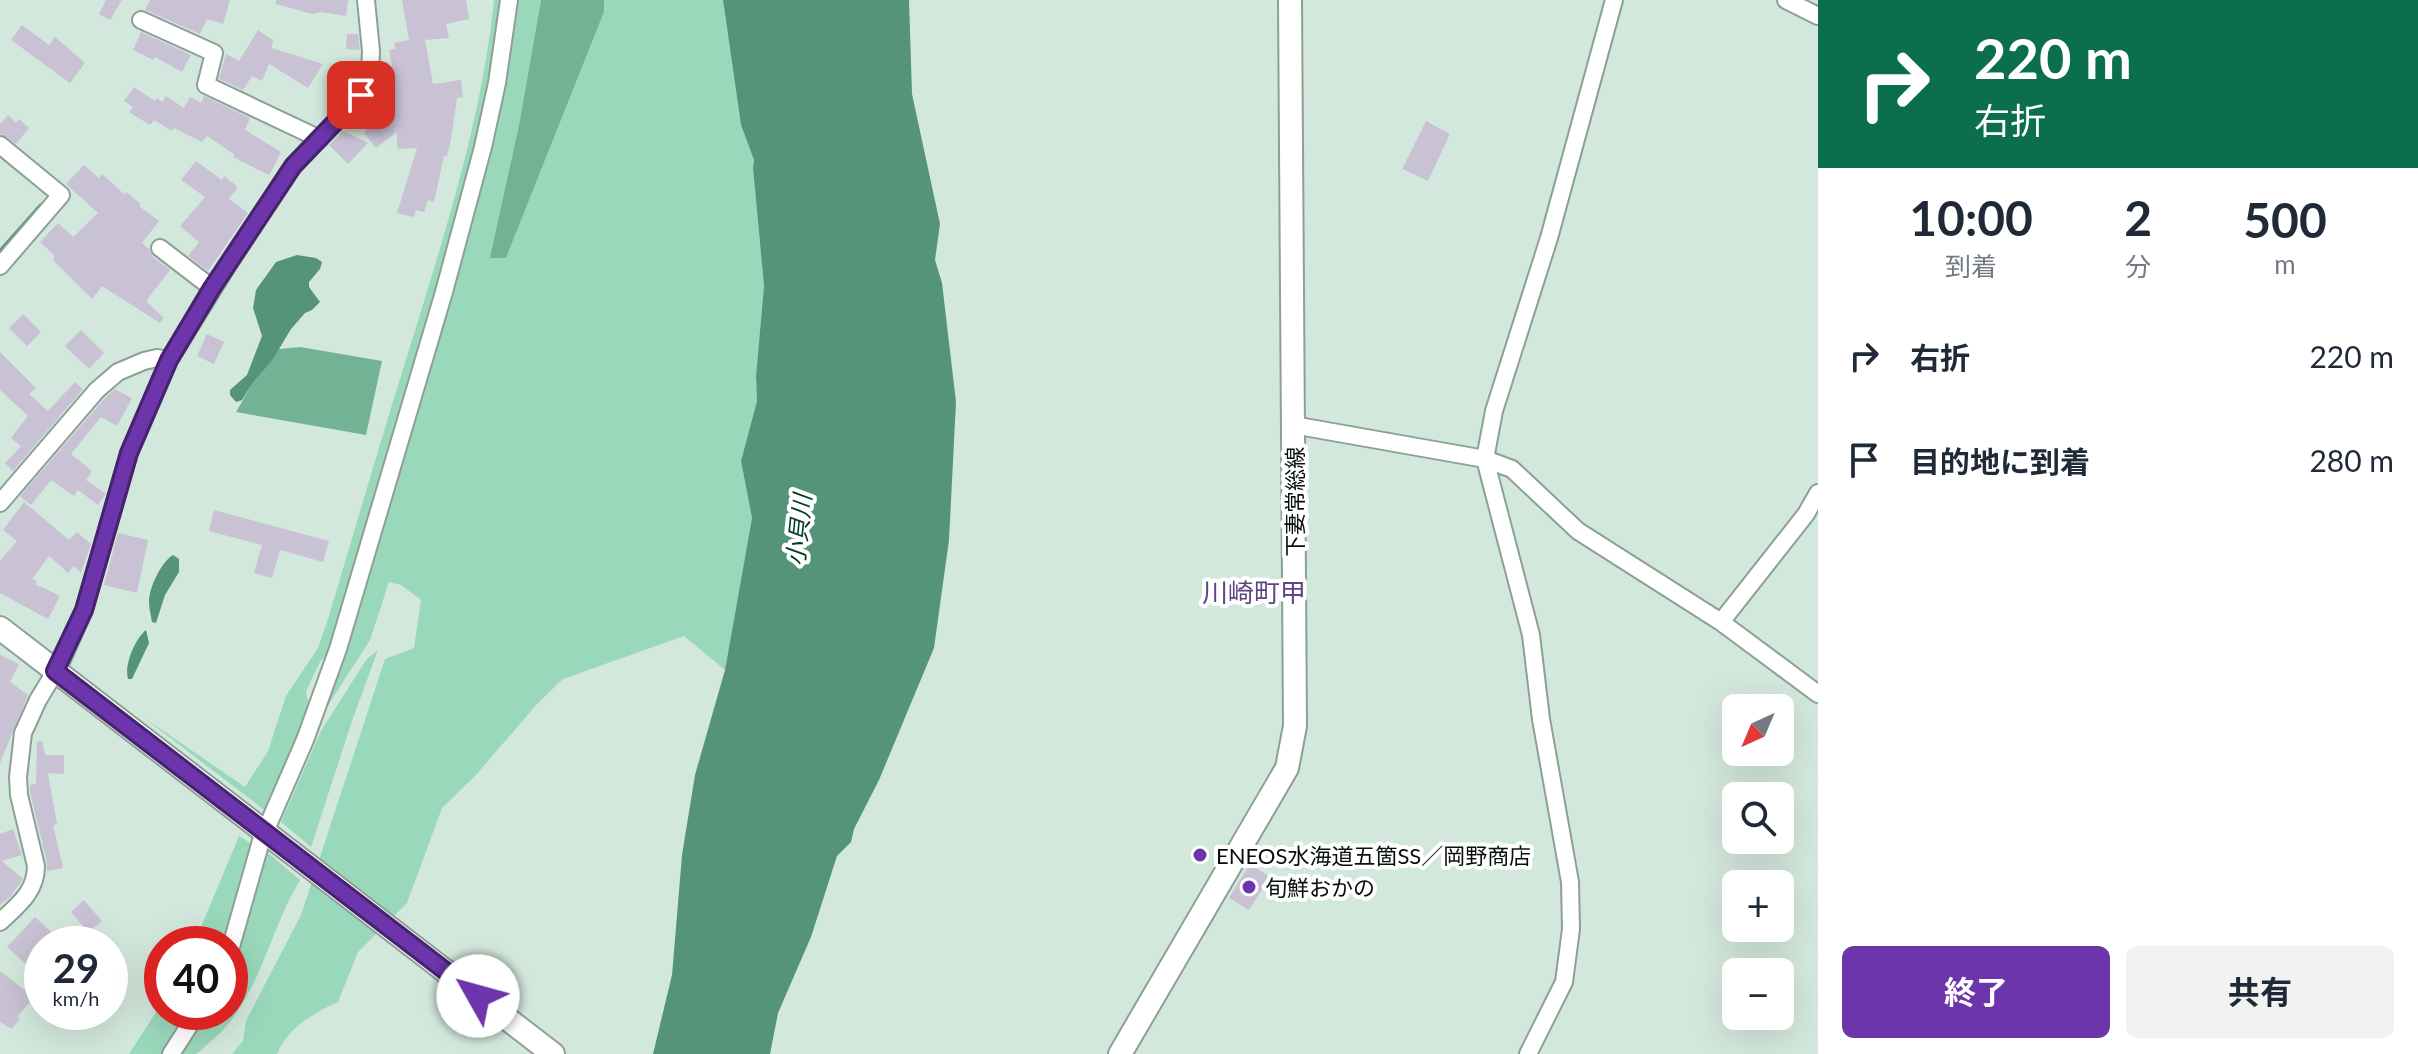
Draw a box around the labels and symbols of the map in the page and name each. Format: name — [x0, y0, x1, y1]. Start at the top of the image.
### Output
pin — [327, 61, 395, 129]
street label: 下妻常総線 — [1281, 447, 1308, 557]
water label: 小貝川 — [780, 490, 816, 567]
district label: 川崎町甲 — [1202, 576, 1306, 608]
north arrow — [1722, 694, 1794, 766]
place label: ENEOS水海道五箇SS／岡野商店 — [1216, 842, 1531, 869]
marker: ENEOS水海道五箇SS／岡野商店 — [1191, 846, 1209, 864]
place label: 旬鮮おかの — [1265, 874, 1375, 901]
marker: 旬鮮おかの — [1240, 878, 1258, 896]
speed limit sign: 40 — [144, 926, 248, 1030]
position arrow — [436, 954, 520, 1038]

